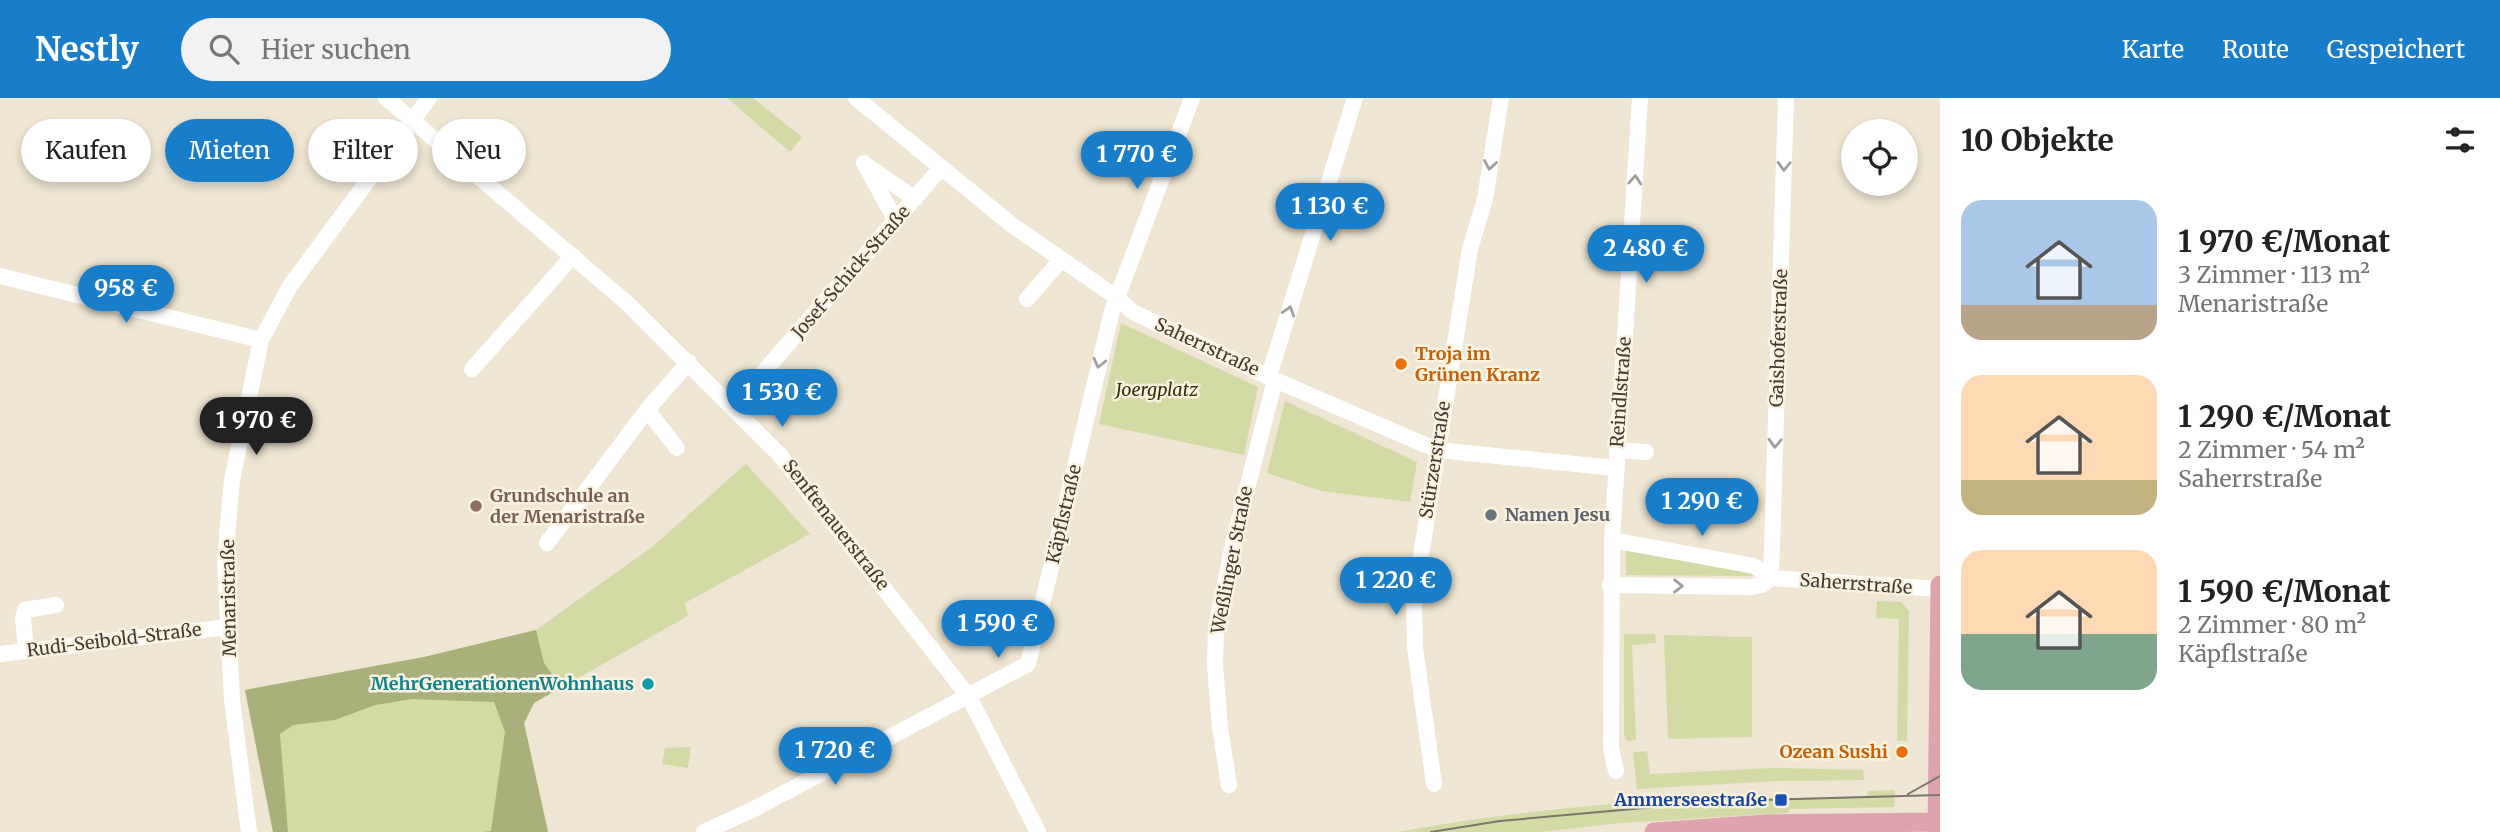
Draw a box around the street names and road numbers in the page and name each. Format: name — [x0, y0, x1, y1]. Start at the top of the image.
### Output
street label: Josef-Schick-Straße — [786, 200, 915, 344]
street label: Gaishoferstraße — [1765, 269, 1792, 407]
street label: Saherrstraße — [1151, 312, 1263, 381]
street label: Reindlstraße — [1605, 336, 1636, 448]
street label: Stürzerstraße — [1414, 399, 1455, 520]
street label: Senftenauerstraße — [778, 455, 895, 595]
street label: Käpflstraße — [1041, 462, 1086, 566]
street label: Weßlinger Straße — [1206, 484, 1257, 637]
street label: Menaristraße — [216, 539, 241, 657]
street label: Saherrstraße — [1799, 568, 1913, 599]
street label: Rudi-Seibold-Straße — [25, 617, 203, 662]

